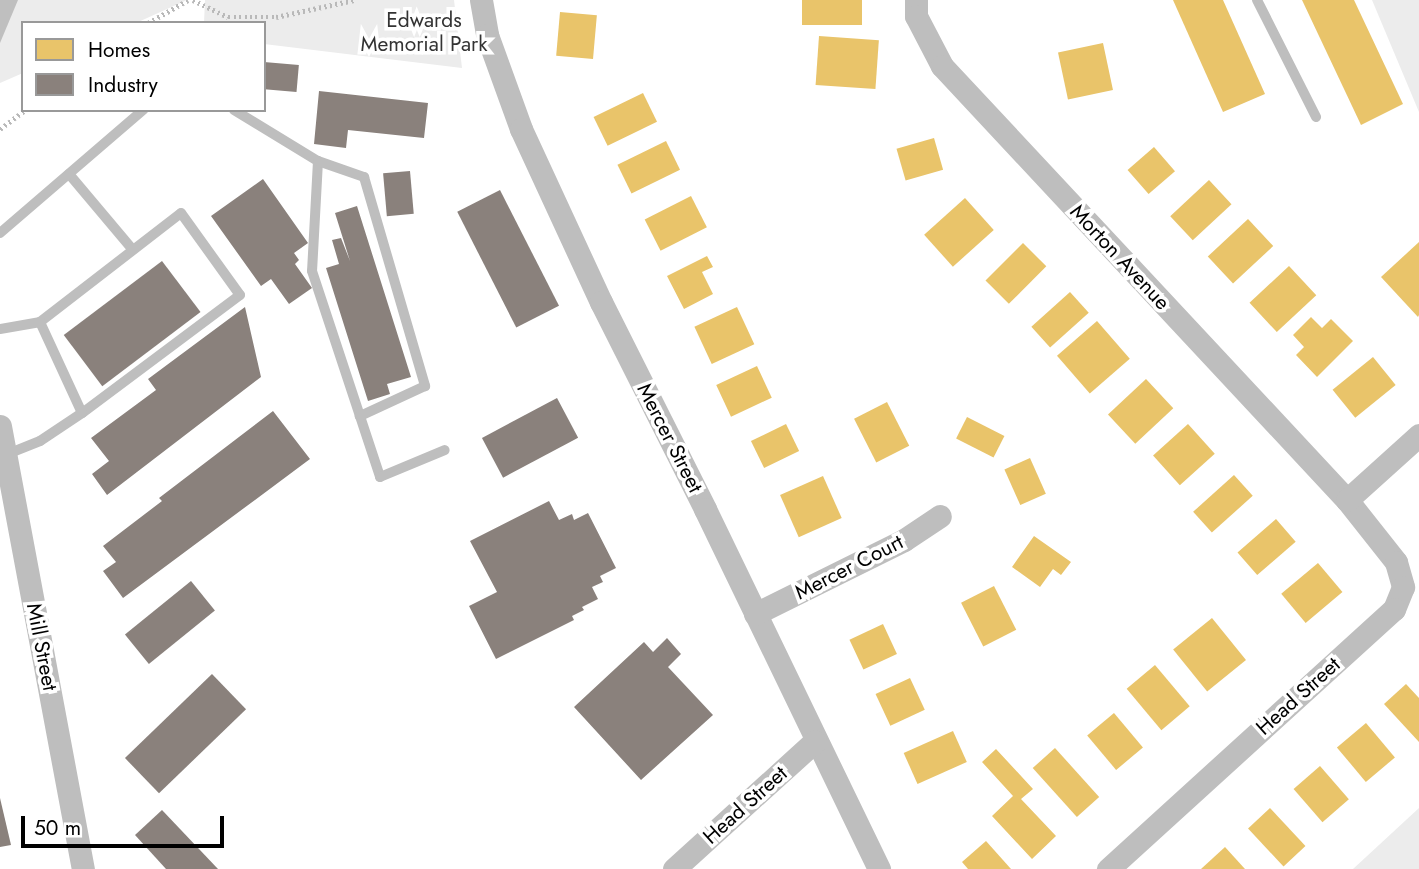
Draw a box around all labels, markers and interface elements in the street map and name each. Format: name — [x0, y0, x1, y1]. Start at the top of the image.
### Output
park label: Edwards Memorial Park — [361, 7, 487, 57]
legend — [21, 21, 266, 112]
text: Homes — [88, 35, 150, 65]
text: Industry — [88, 70, 158, 100]
street label: Morton Avenue — [1065, 199, 1175, 315]
street label: Mercer Street — [632, 379, 708, 497]
street label: Mercer Court — [791, 529, 907, 605]
street label: Mill Street — [21, 601, 63, 693]
street label: Head Street — [1251, 652, 1345, 740]
street label: Head Street — [698, 761, 792, 849]
scale bar — [24, 802, 228, 846]
text: 50 m — [34, 813, 81, 843]

